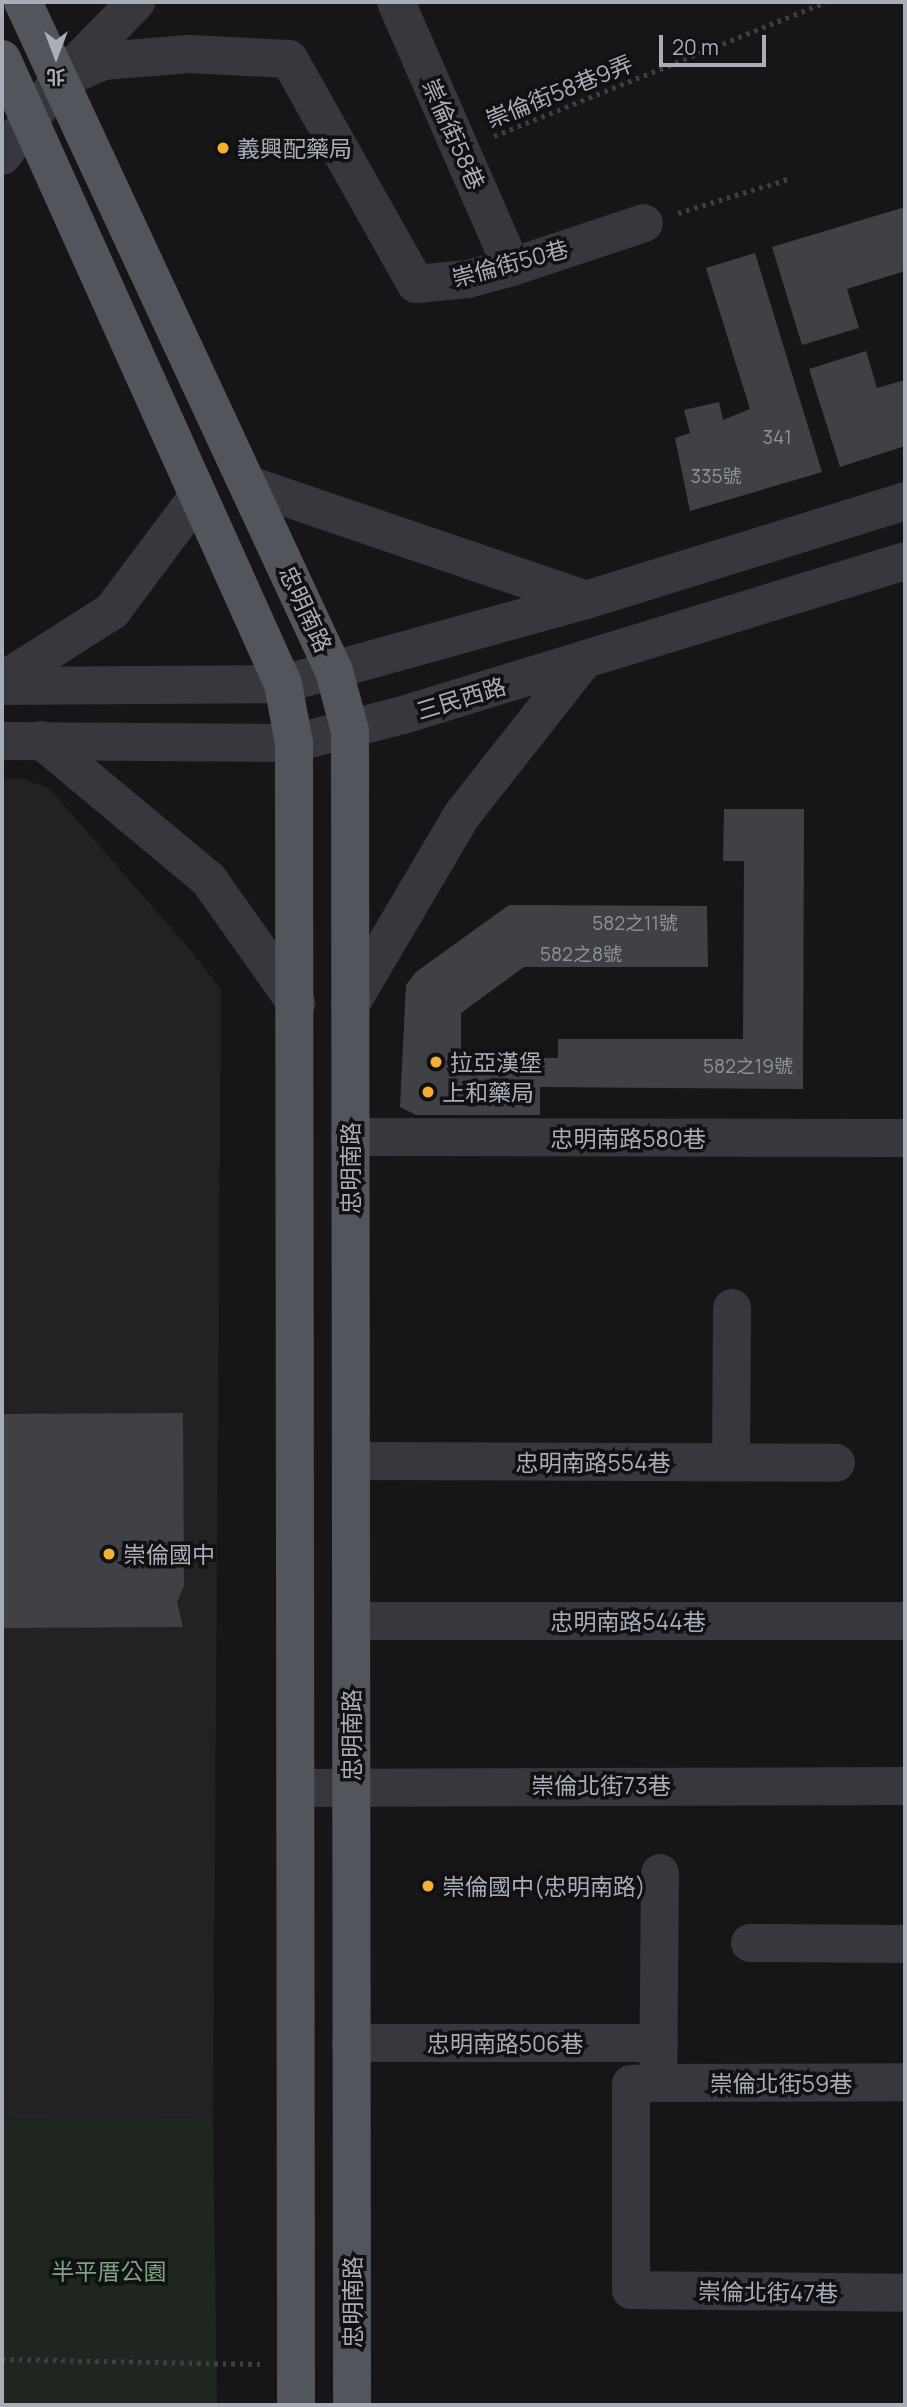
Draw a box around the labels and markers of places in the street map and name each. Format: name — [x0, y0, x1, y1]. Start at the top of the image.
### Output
place label: 義興配藥局 — [237, 134, 352, 162]
marker: 義興配藥局 — [215, 140, 231, 156]
place label: 拉亞漢堡 — [450, 1048, 542, 1076]
marker: 拉亞漢堡 — [428, 1054, 444, 1070]
place label: 上和藥局 — [442, 1078, 534, 1106]
marker: 上和藥局 — [420, 1084, 436, 1100]
place label: 崇倫國中 — [123, 1540, 215, 1568]
marker: 崇倫國中 — [101, 1546, 117, 1562]
place label: 崇倫國中(忠明南路) — [442, 1872, 646, 1900]
marker: 崇倫國中(忠明南路) — [420, 1878, 436, 1894]

